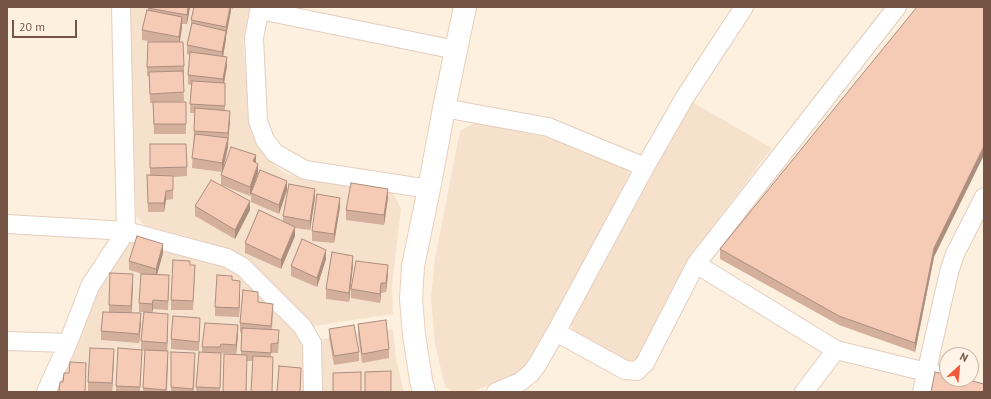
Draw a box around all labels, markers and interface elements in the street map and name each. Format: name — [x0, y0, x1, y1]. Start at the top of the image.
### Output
scale bar — [14, 12, 79, 38]
text: 20 m — [19, 19, 45, 34]
north arrow — [939, 347, 979, 387]
text: N — [958, 349, 970, 365]

